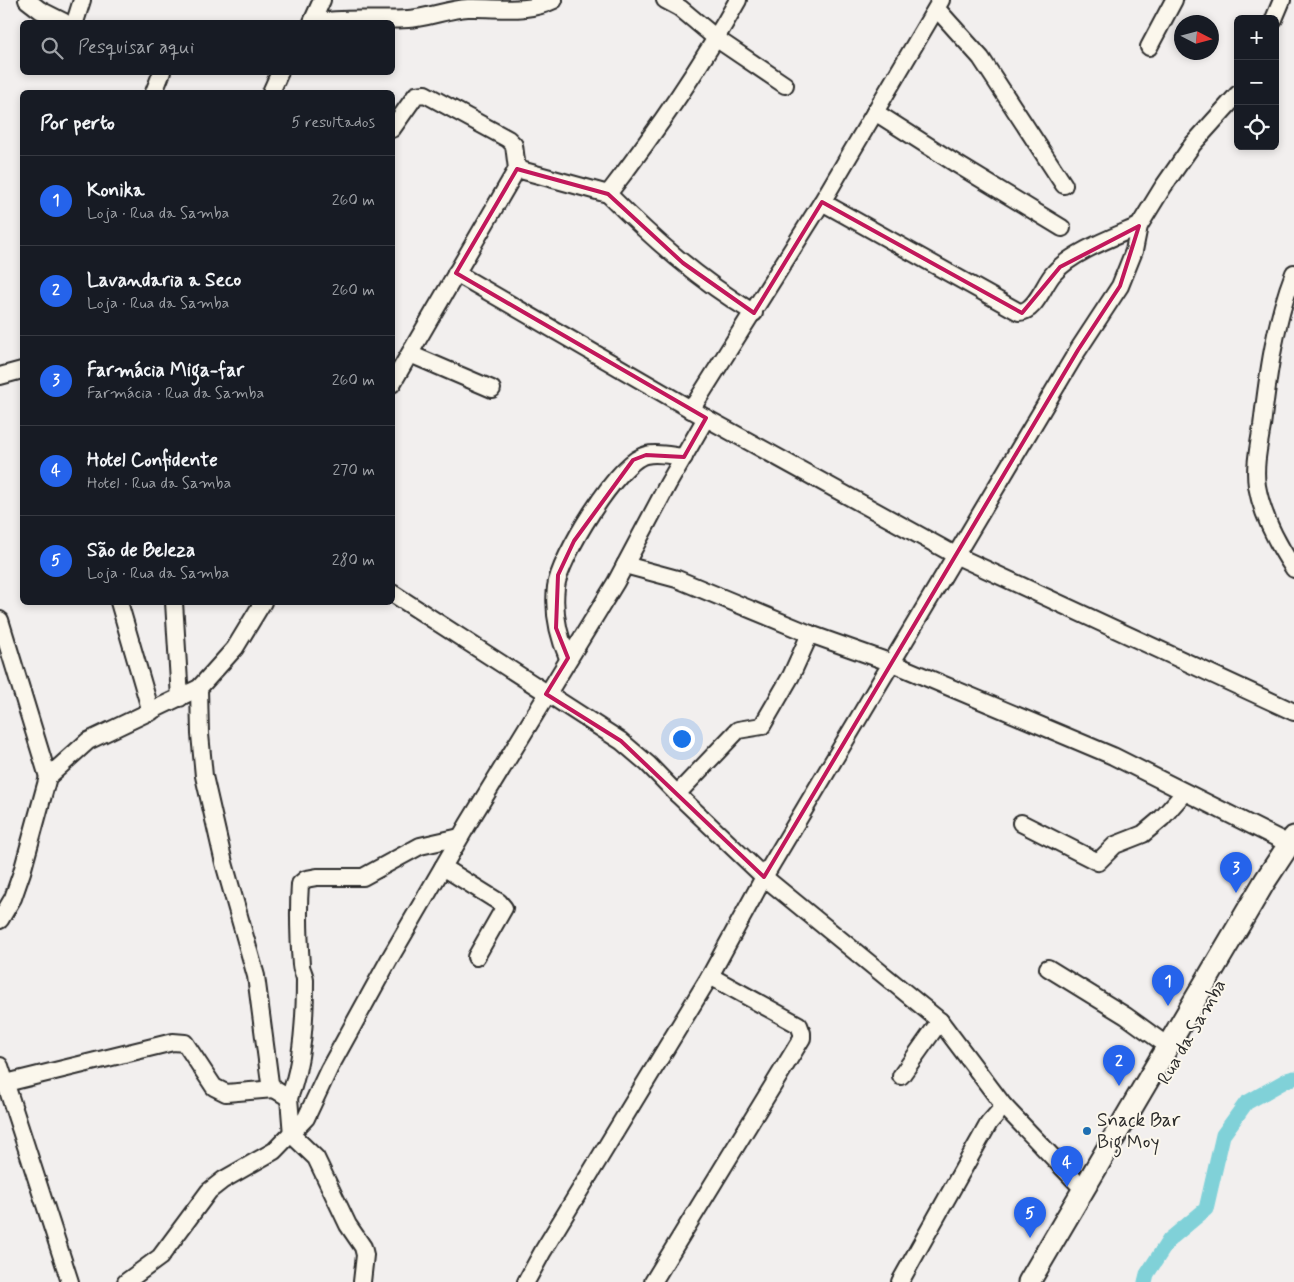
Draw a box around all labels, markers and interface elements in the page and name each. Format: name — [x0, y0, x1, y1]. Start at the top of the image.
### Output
north arrow — [1174, 15, 1219, 60]
map controls — [1234, 15, 1279, 150]
button: + — [1234, 15, 1279, 60]
search box — [20, 20, 395, 75]
icon: search — [38, 34, 66, 62]
text: Pesquisar aqui — [78, 35, 194, 60]
button: − — [1234, 60, 1279, 105]
button: locate — [1234, 105, 1279, 150]
text: Por perto — [40, 109, 115, 137]
text: 5 resultados — [291, 112, 375, 133]
text: Konika — [87, 178, 144, 203]
text: 1 — [52, 190, 60, 211]
text: 260 m — [332, 190, 375, 211]
text: Loja · Rua da Samba — [87, 203, 229, 224]
text: Lavandaria a Seco — [87, 268, 241, 293]
text: 2 — [52, 280, 60, 301]
text: 260 m — [332, 280, 375, 301]
text: Loja · Rua da Samba — [87, 293, 229, 314]
text: Farmácia Miga-far — [87, 358, 244, 383]
text: 3 — [52, 370, 60, 391]
text: 260 m — [332, 370, 375, 391]
text: Farmácia · Rua da Samba — [87, 383, 264, 404]
text: Hotel Confidente — [87, 448, 218, 473]
text: 4 — [51, 460, 61, 481]
text: 270 m — [332, 460, 375, 481]
text: Hotel · Rua da Samba — [87, 473, 231, 494]
text: São de Beleza — [87, 538, 195, 563]
text: 5 — [51, 550, 61, 571]
text: 280 m — [332, 550, 375, 571]
text: Loja · Rua da Samba — [87, 563, 229, 584]
your location — [669, 726, 695, 752]
pin: 3 — [1220, 852, 1252, 893]
pin: 1 — [1152, 965, 1184, 1006]
street label: Rua da Samba — [1152, 975, 1232, 1089]
pin: 2 — [1103, 1045, 1135, 1086]
place label: Snack Bar Big Moy — [1097, 1108, 1181, 1158]
marker: Snack Bar Big Moy — [1081, 1125, 1093, 1137]
pin: 4 — [1051, 1146, 1083, 1187]
pin: 5 — [1014, 1197, 1046, 1238]

